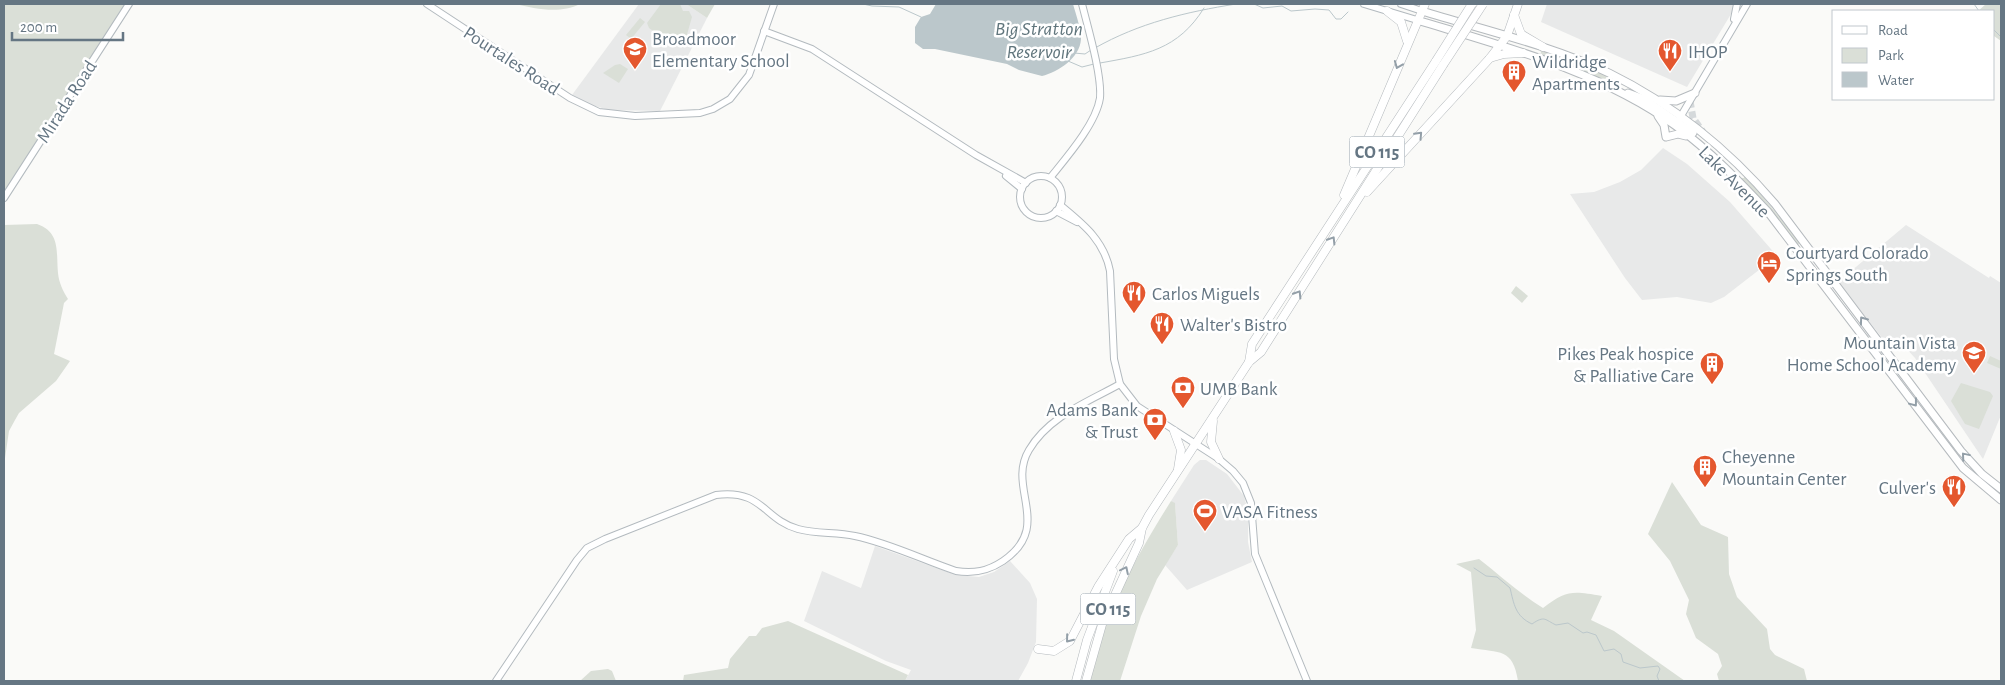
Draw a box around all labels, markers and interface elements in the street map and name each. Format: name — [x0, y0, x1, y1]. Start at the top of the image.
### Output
scale bar — [12, 10, 124, 42]
legend — [1832, 10, 1995, 100]
water label: Big Stratton Reservoir — [995, 19, 1083, 62]
text: 200 m — [20, 20, 57, 35]
street label: Pourtales Road — [460, 23, 563, 99]
text: Road — [1878, 23, 1908, 38]
place label: Broadmoor Elementary School — [652, 30, 790, 71]
school or university icon: Broadmoor Elementary School — [622, 36, 648, 70]
restaurant icon: IHOP — [1657, 38, 1683, 72]
place label: IHOP — [1688, 43, 1728, 62]
text: Park — [1878, 48, 1904, 63]
place label: Wildridge Apartments — [1532, 53, 1620, 94]
street label: Mirada Road — [34, 57, 101, 146]
building icon: Wildridge Apartments — [1501, 59, 1527, 93]
one-way arrow — [1394, 60, 1405, 69]
text: Water — [1878, 73, 1914, 88]
one-way arrow — [1413, 131, 1422, 140]
road number: CO 115 — [1350, 136, 1404, 168]
street label: Lake Avenue — [1695, 143, 1773, 221]
one-way arrow — [1325, 237, 1335, 246]
place label: Courtyard Colorado Springs South — [1786, 244, 1929, 285]
hotel icon: Courtyard Colorado Springs South — [1756, 250, 1782, 284]
restaurant icon: Carlos Miguels — [1121, 280, 1147, 314]
place label: Carlos Miguels — [1152, 285, 1260, 304]
one-way arrow — [1291, 290, 1301, 299]
restaurant icon: Walter's Bistro — [1149, 311, 1175, 345]
place label: Walter's Bistro — [1180, 316, 1287, 335]
one-way arrow — [1860, 316, 1869, 326]
place label: Mountain Vista Home School Academy — [1787, 334, 1956, 375]
school or university icon: Mountain Vista Home School Academy — [1961, 340, 1987, 374]
place label: Pikes Peak hospice & Palliative Care — [1557, 345, 1694, 386]
building icon: Pikes Peak hospice & Palliative Care — [1699, 351, 1725, 385]
bank icon: UMB Bank — [1170, 375, 1196, 409]
place label: UMB Bank — [1200, 380, 1278, 399]
one-way arrow — [1908, 398, 1917, 407]
place label: Adams Bank & Trust — [1046, 401, 1138, 442]
bank icon: Adams Bank & Trust — [1142, 407, 1168, 441]
place label: Cheyenne Mountain Center — [1722, 448, 1846, 489]
one-way arrow — [1962, 453, 1971, 462]
building icon: Cheyenne Mountain Center — [1692, 454, 1718, 488]
restaurant icon: Culver's — [1941, 474, 1967, 508]
place label: Culver's — [1879, 479, 1936, 498]
sports icon: VASA Fitness — [1192, 498, 1218, 532]
place label: VASA Fitness — [1222, 503, 1318, 522]
one-way arrow — [1119, 566, 1129, 575]
road number: CO 115 — [1080, 594, 1136, 624]
one-way arrow — [1066, 634, 1075, 643]

